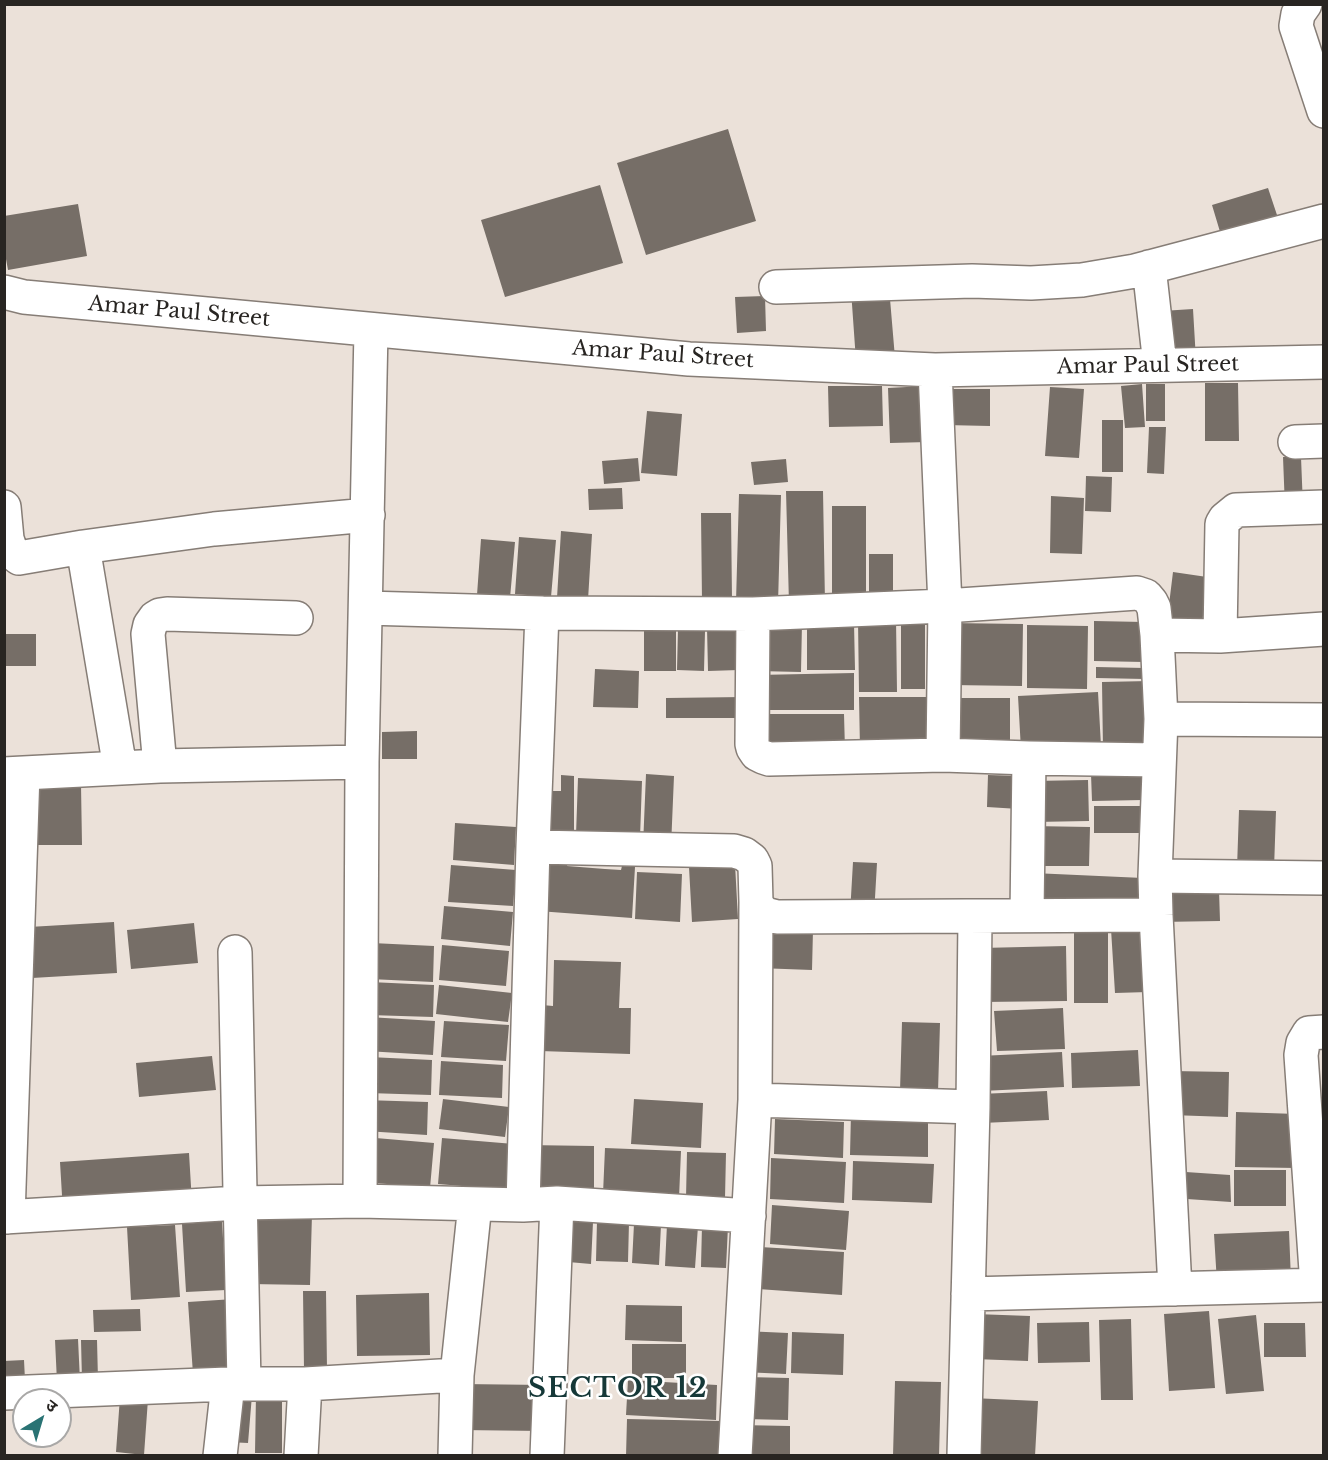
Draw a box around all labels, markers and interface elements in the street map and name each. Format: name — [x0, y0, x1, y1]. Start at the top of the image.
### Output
street label: Amar Paul Street — [87, 292, 271, 332]
street label: Amar Paul Street — [571, 336, 755, 374]
street label: Amar Paul Street — [1057, 352, 1239, 380]
district label: SECTOR 12 — [528, 1373, 708, 1405]
north arrow — [12, 1388, 72, 1448]
text: उ — [42, 1395, 62, 1416]

